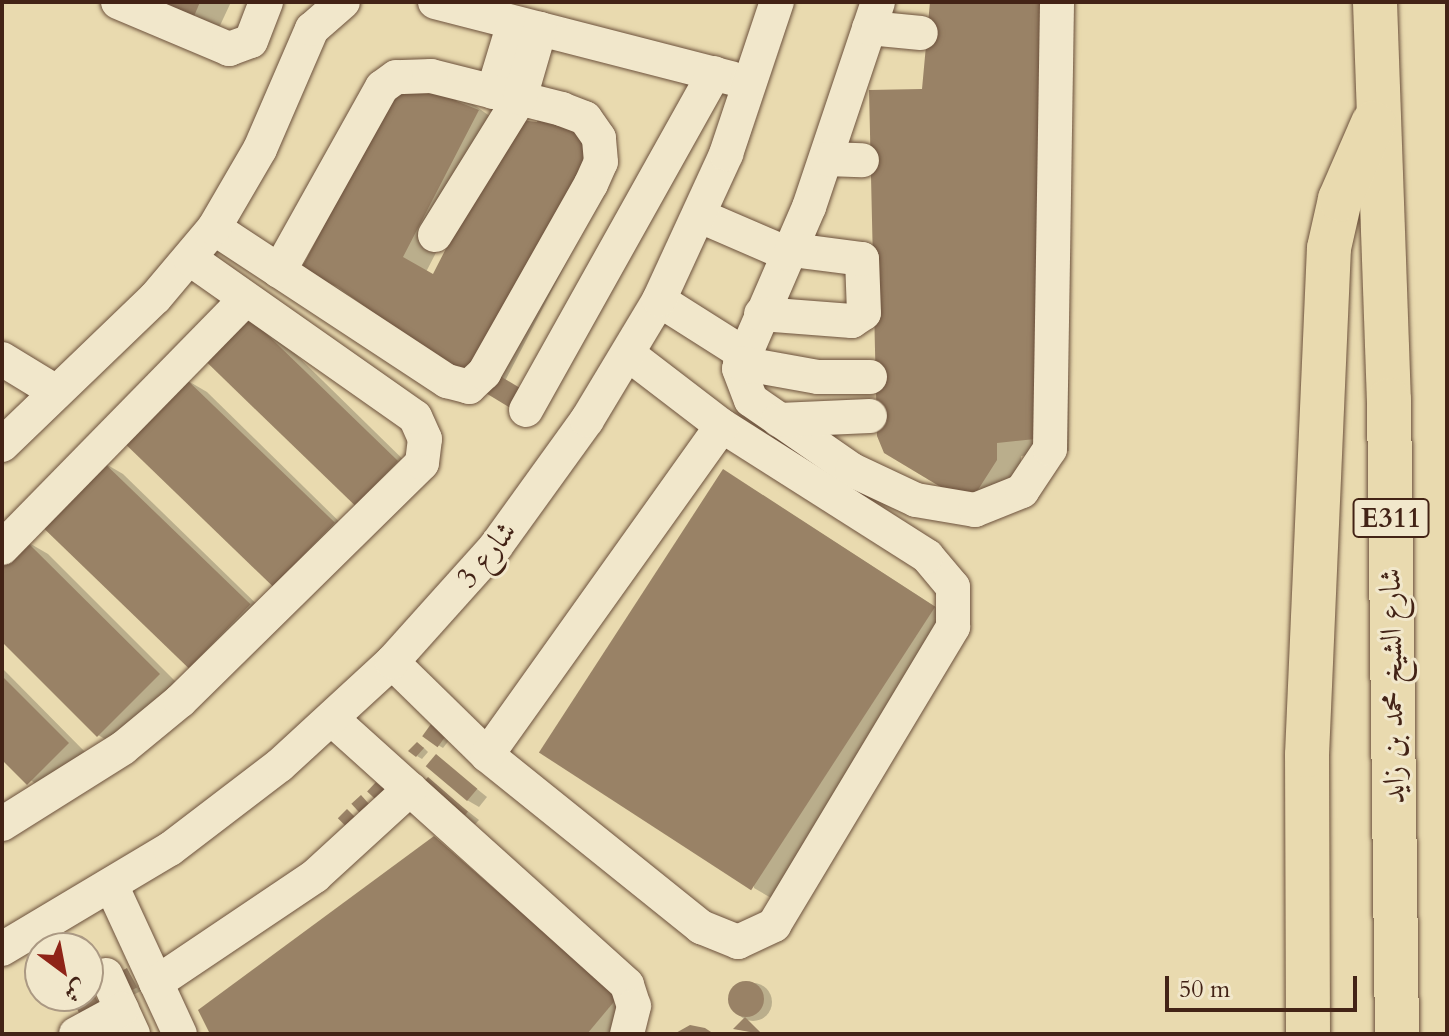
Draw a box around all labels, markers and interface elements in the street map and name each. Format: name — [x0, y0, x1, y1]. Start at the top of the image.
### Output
road number: E311 — [1351, 494, 1431, 542]
street label: شارع 3 — [449, 514, 525, 596]
street label: شارع الشيخ محمد بن زايد — [1373, 568, 1413, 804]
north arrow — [24, 932, 104, 1012]
scale bar — [1169, 960, 1361, 1010]
text: ش — [58, 972, 93, 1009]
text: 50 m — [1179, 973, 1230, 1006]

